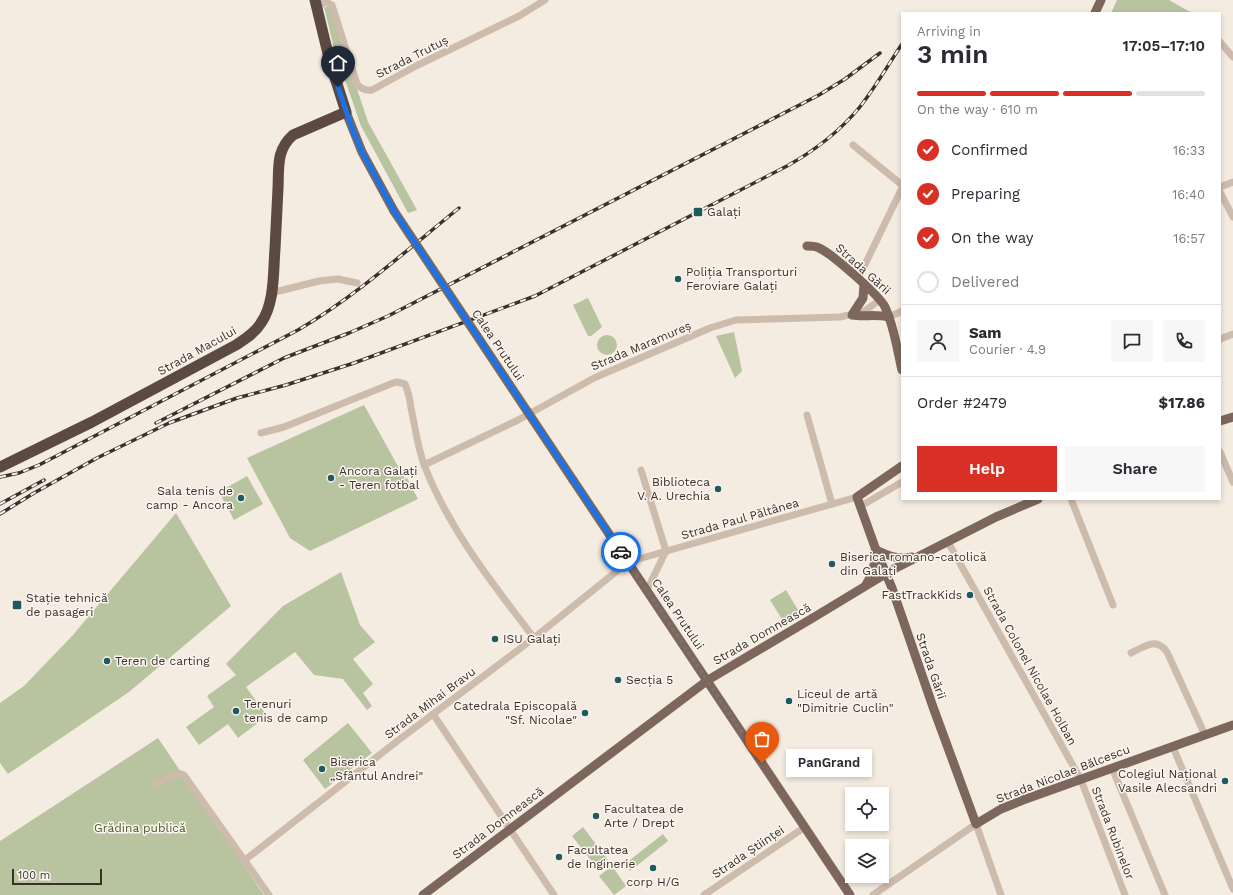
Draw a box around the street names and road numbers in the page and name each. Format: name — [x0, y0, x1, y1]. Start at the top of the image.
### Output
street label: Strada Trutuș — [373, 33, 451, 81]
street label: Strada Gării — [833, 241, 893, 297]
street label: Calea Prutului — [469, 307, 527, 383]
street label: Strada Maramureș — [589, 319, 693, 373]
street label: Strada Macului — [155, 324, 239, 378]
street label: Strada Paul Păltânea — [680, 495, 801, 543]
street label: Calea Prutului — [649, 576, 707, 652]
street label: Strada Colonel Nicolae Holban — [980, 584, 1080, 748]
street label: Strada Domnească — [711, 600, 814, 668]
street label: Strada Gării — [913, 631, 949, 701]
street label: Strada Mihai Bravu — [382, 664, 478, 742]
street label: Strada Nicolae Bălcescu — [994, 742, 1132, 806]
street label: Strada Domnească — [450, 784, 547, 862]
street label: Strada Rubinelor — [1089, 785, 1137, 882]
street label: Strada Științei — [709, 823, 787, 881]

